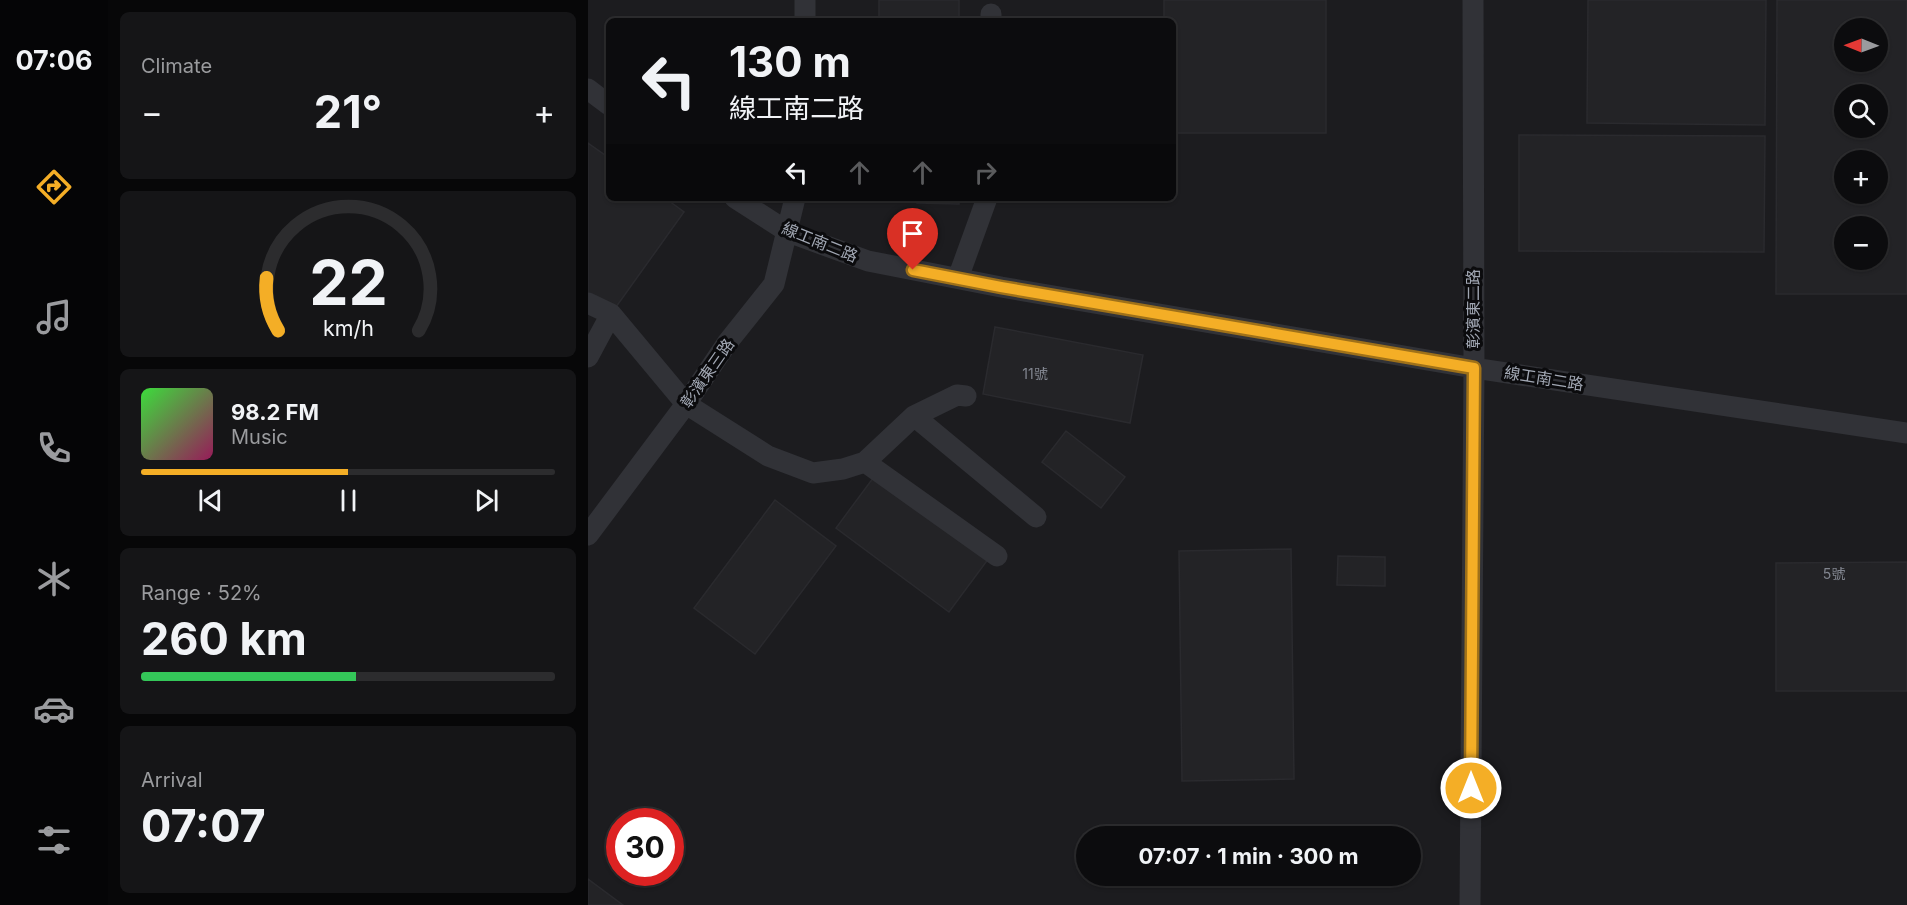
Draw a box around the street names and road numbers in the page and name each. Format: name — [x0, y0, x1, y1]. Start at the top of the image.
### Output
street label: 線工南二路 — [779, 218, 861, 266]
street label: 彰濱東二路 — [1463, 269, 1483, 349]
street label: 彰濱東三路 — [676, 334, 738, 412]
street label: 線工南二路 — [1503, 362, 1585, 394]

